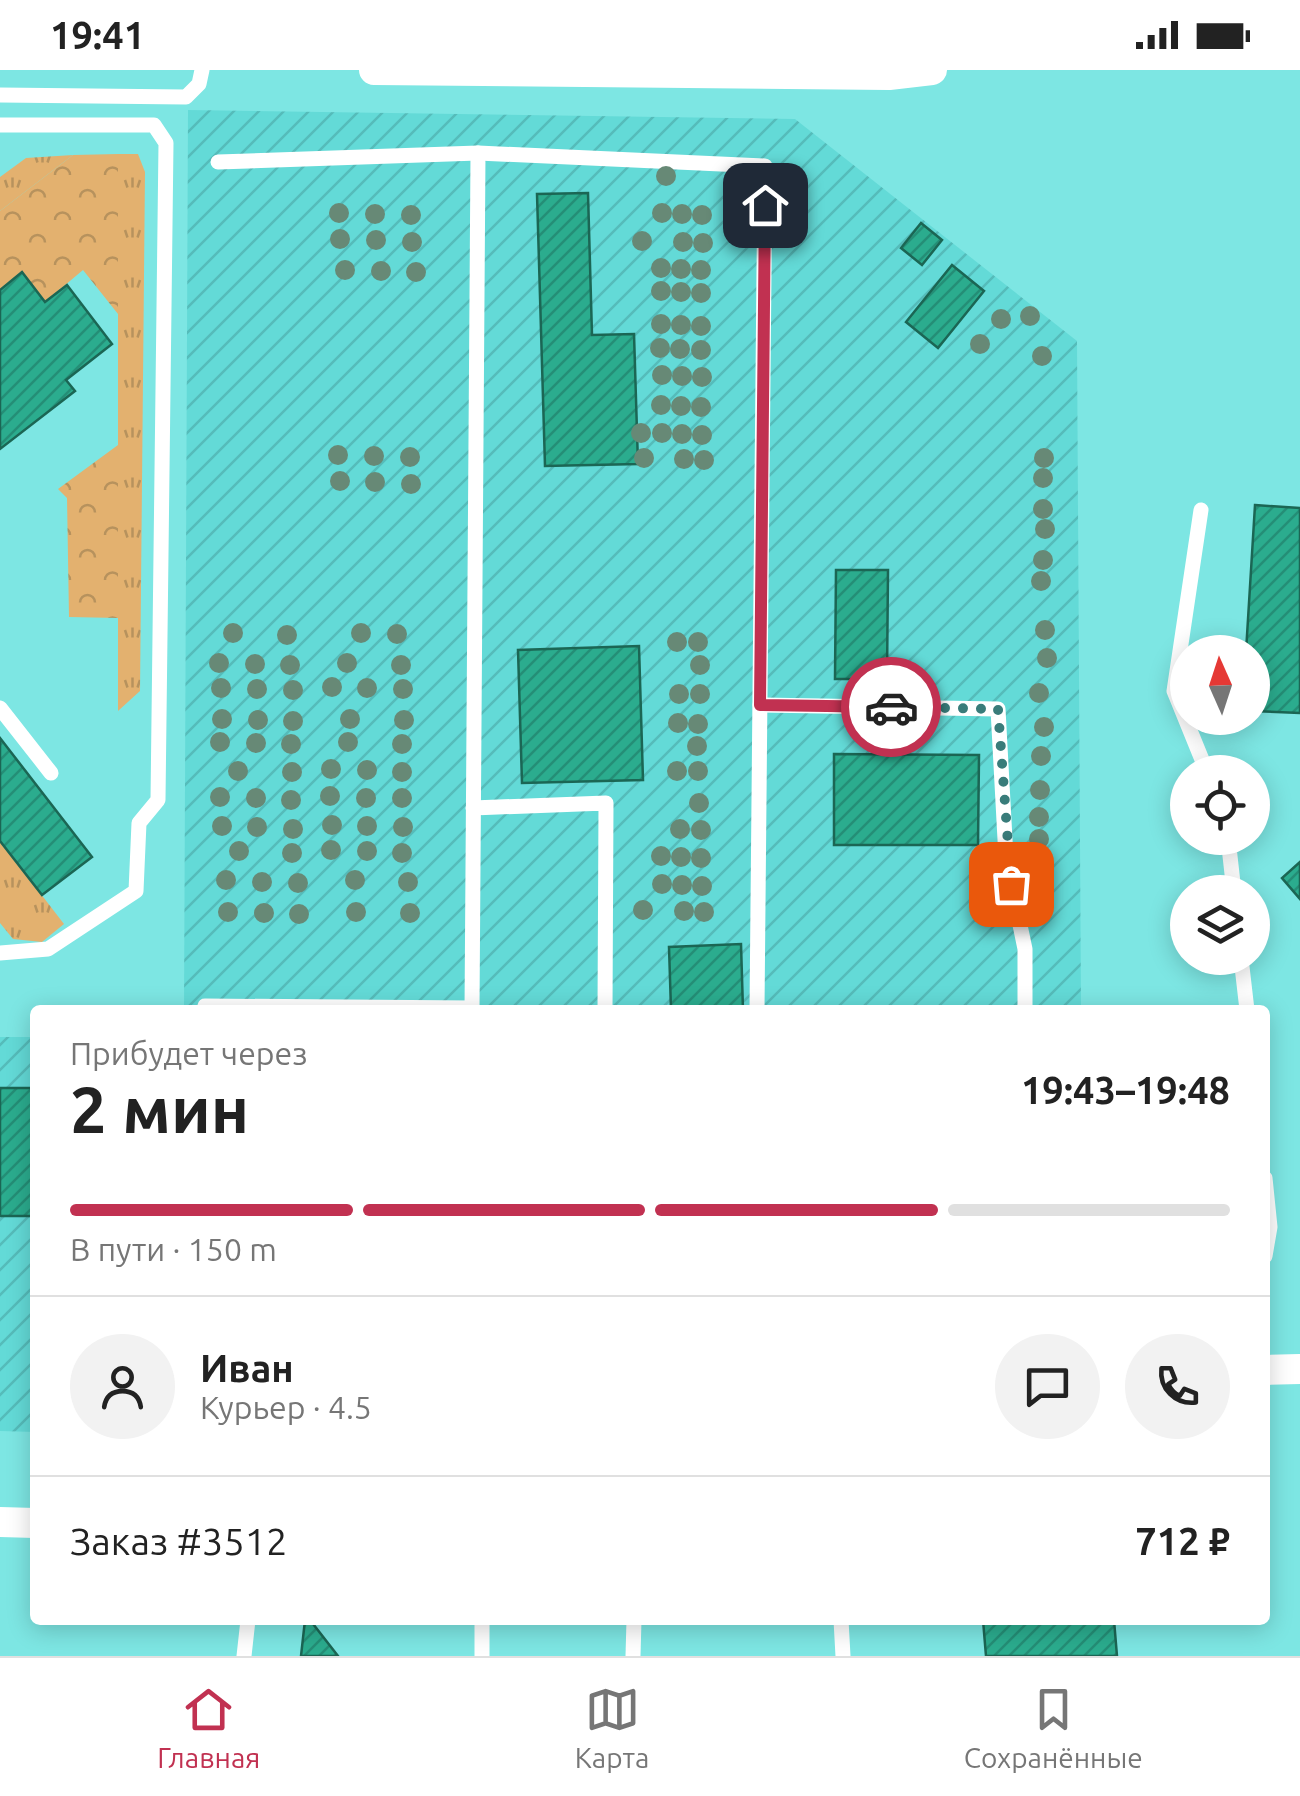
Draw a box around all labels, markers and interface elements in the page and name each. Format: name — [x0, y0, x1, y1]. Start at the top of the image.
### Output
text: 19:41 — [50, 14, 145, 56]
pin — [723, 163, 808, 248]
icon: home — [738, 178, 793, 233]
north arrow — [1170, 635, 1270, 735]
map controls — [1170, 635, 1270, 975]
courier — [841, 657, 941, 757]
icon: car — [864, 680, 919, 735]
button: locate — [1170, 755, 1270, 855]
pin — [969, 842, 1054, 927]
icon: bag — [984, 857, 1039, 912]
button: layers — [1170, 875, 1270, 975]
text: Прибудет через — [70, 1035, 308, 1071]
text: 19:43–19:48 — [1021, 1069, 1230, 1111]
text: 2 мин — [70, 1072, 249, 1145]
text: В пути · 150 m — [70, 1231, 277, 1267]
button: person — [70, 1334, 175, 1439]
button: chat — [995, 1334, 1100, 1439]
button: phone — [1125, 1334, 1230, 1439]
text: Иван — [200, 1347, 294, 1389]
text: Курьер · 4.5 — [200, 1389, 372, 1425]
text: Заказ #3512 — [70, 1520, 288, 1562]
text: 712 ₽ — [1135, 1520, 1230, 1562]
tab: Главная — [157, 1682, 260, 1773]
tab: Карта — [575, 1682, 649, 1773]
tab: Сохранённые — [964, 1682, 1143, 1773]

